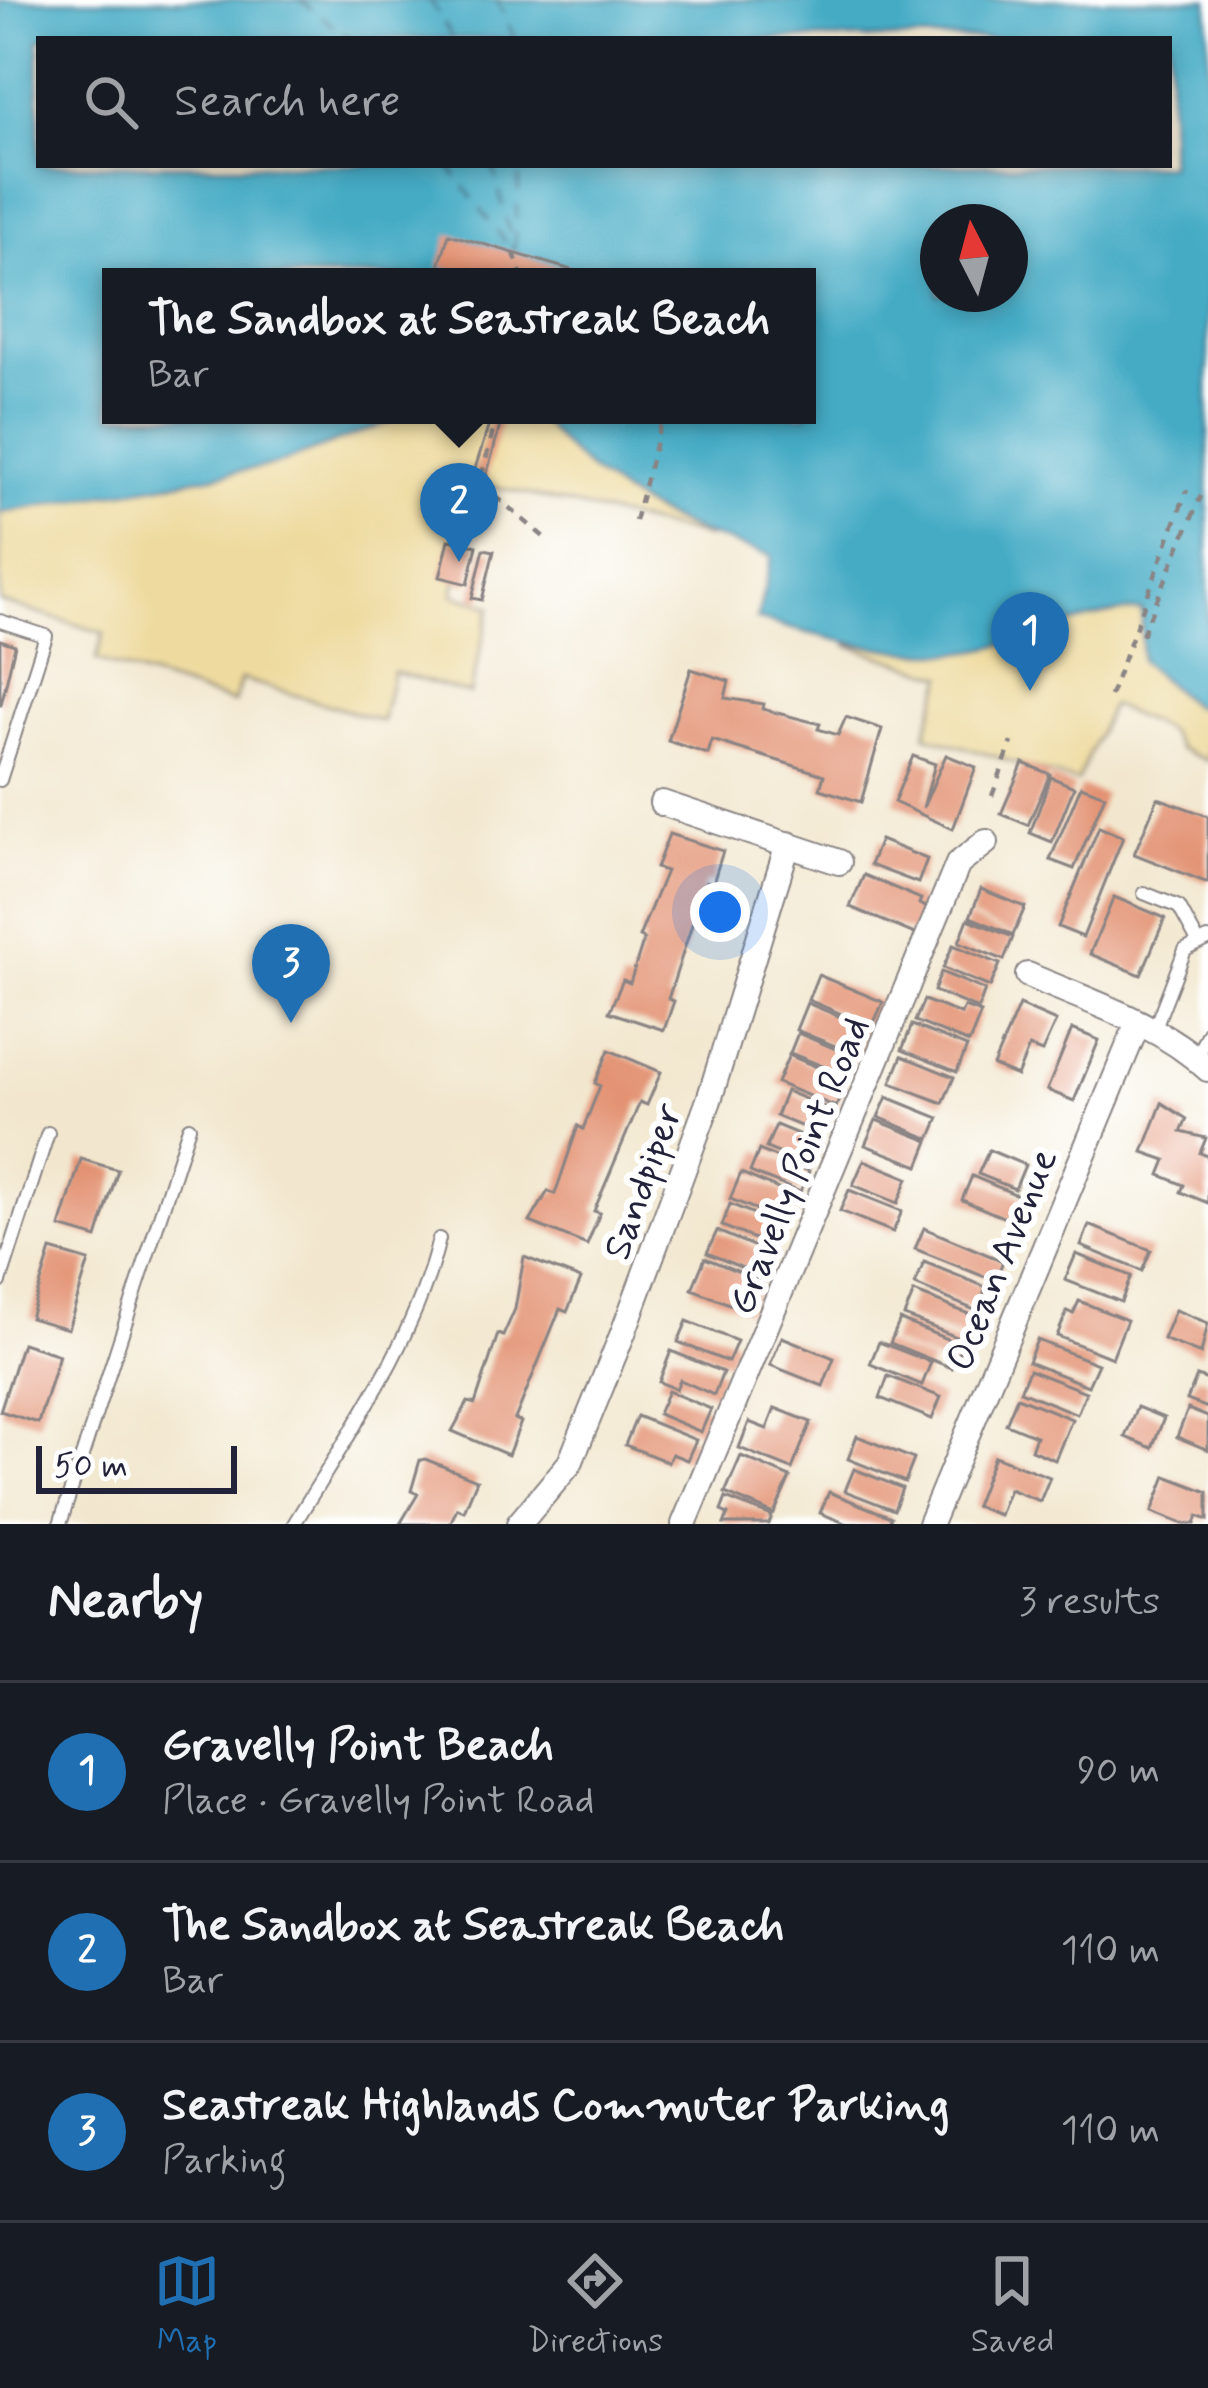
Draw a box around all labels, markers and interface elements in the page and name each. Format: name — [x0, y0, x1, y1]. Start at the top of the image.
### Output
search box — [36, 36, 1172, 168]
icon: search — [78, 69, 144, 135]
text: Search here — [174, 73, 401, 132]
north arrow — [920, 204, 1028, 312]
popup — [102, 268, 816, 424]
text: The Sandbox at Seastreak Beach — [148, 291, 770, 350]
text: Bar — [148, 350, 209, 401]
pin: 2 — [420, 463, 498, 562]
pin: 1 — [991, 592, 1069, 691]
your location — [690, 882, 750, 942]
pin: 3 — [252, 924, 330, 1023]
street label: Gravelly Point Road — [717, 1010, 883, 1323]
street label: Sandpiper — [593, 1096, 696, 1267]
street label: Ocean Avenue — [936, 1142, 1071, 1379]
scale bar — [36, 1440, 237, 1493]
text: 50 m — [54, 1445, 128, 1489]
text: Nearby — [48, 1569, 203, 1635]
text: 3 results — [1019, 1577, 1160, 1628]
text: Gravelly Point Beach — [162, 1717, 554, 1776]
text: 1 — [78, 1746, 96, 1797]
text: 90 m — [1077, 1746, 1160, 1797]
text: Place · Gravelly Point Road — [162, 1776, 594, 1827]
text: The Sandbox at Seastreak Beach — [162, 1897, 784, 1956]
text: 2 — [77, 1926, 97, 1977]
text: 110 m — [1061, 1926, 1160, 1977]
text: Bar — [162, 1956, 223, 2007]
text: Seastreak Highlands Commuter Parking — [162, 2077, 949, 2136]
text: 3 — [78, 2106, 96, 2157]
text: 110 m — [1061, 2106, 1160, 2157]
text: Parking — [162, 2136, 287, 2187]
tab: Map — [154, 2248, 220, 2364]
tab: Directions — [527, 2248, 663, 2364]
tab: Saved — [971, 2248, 1054, 2364]

